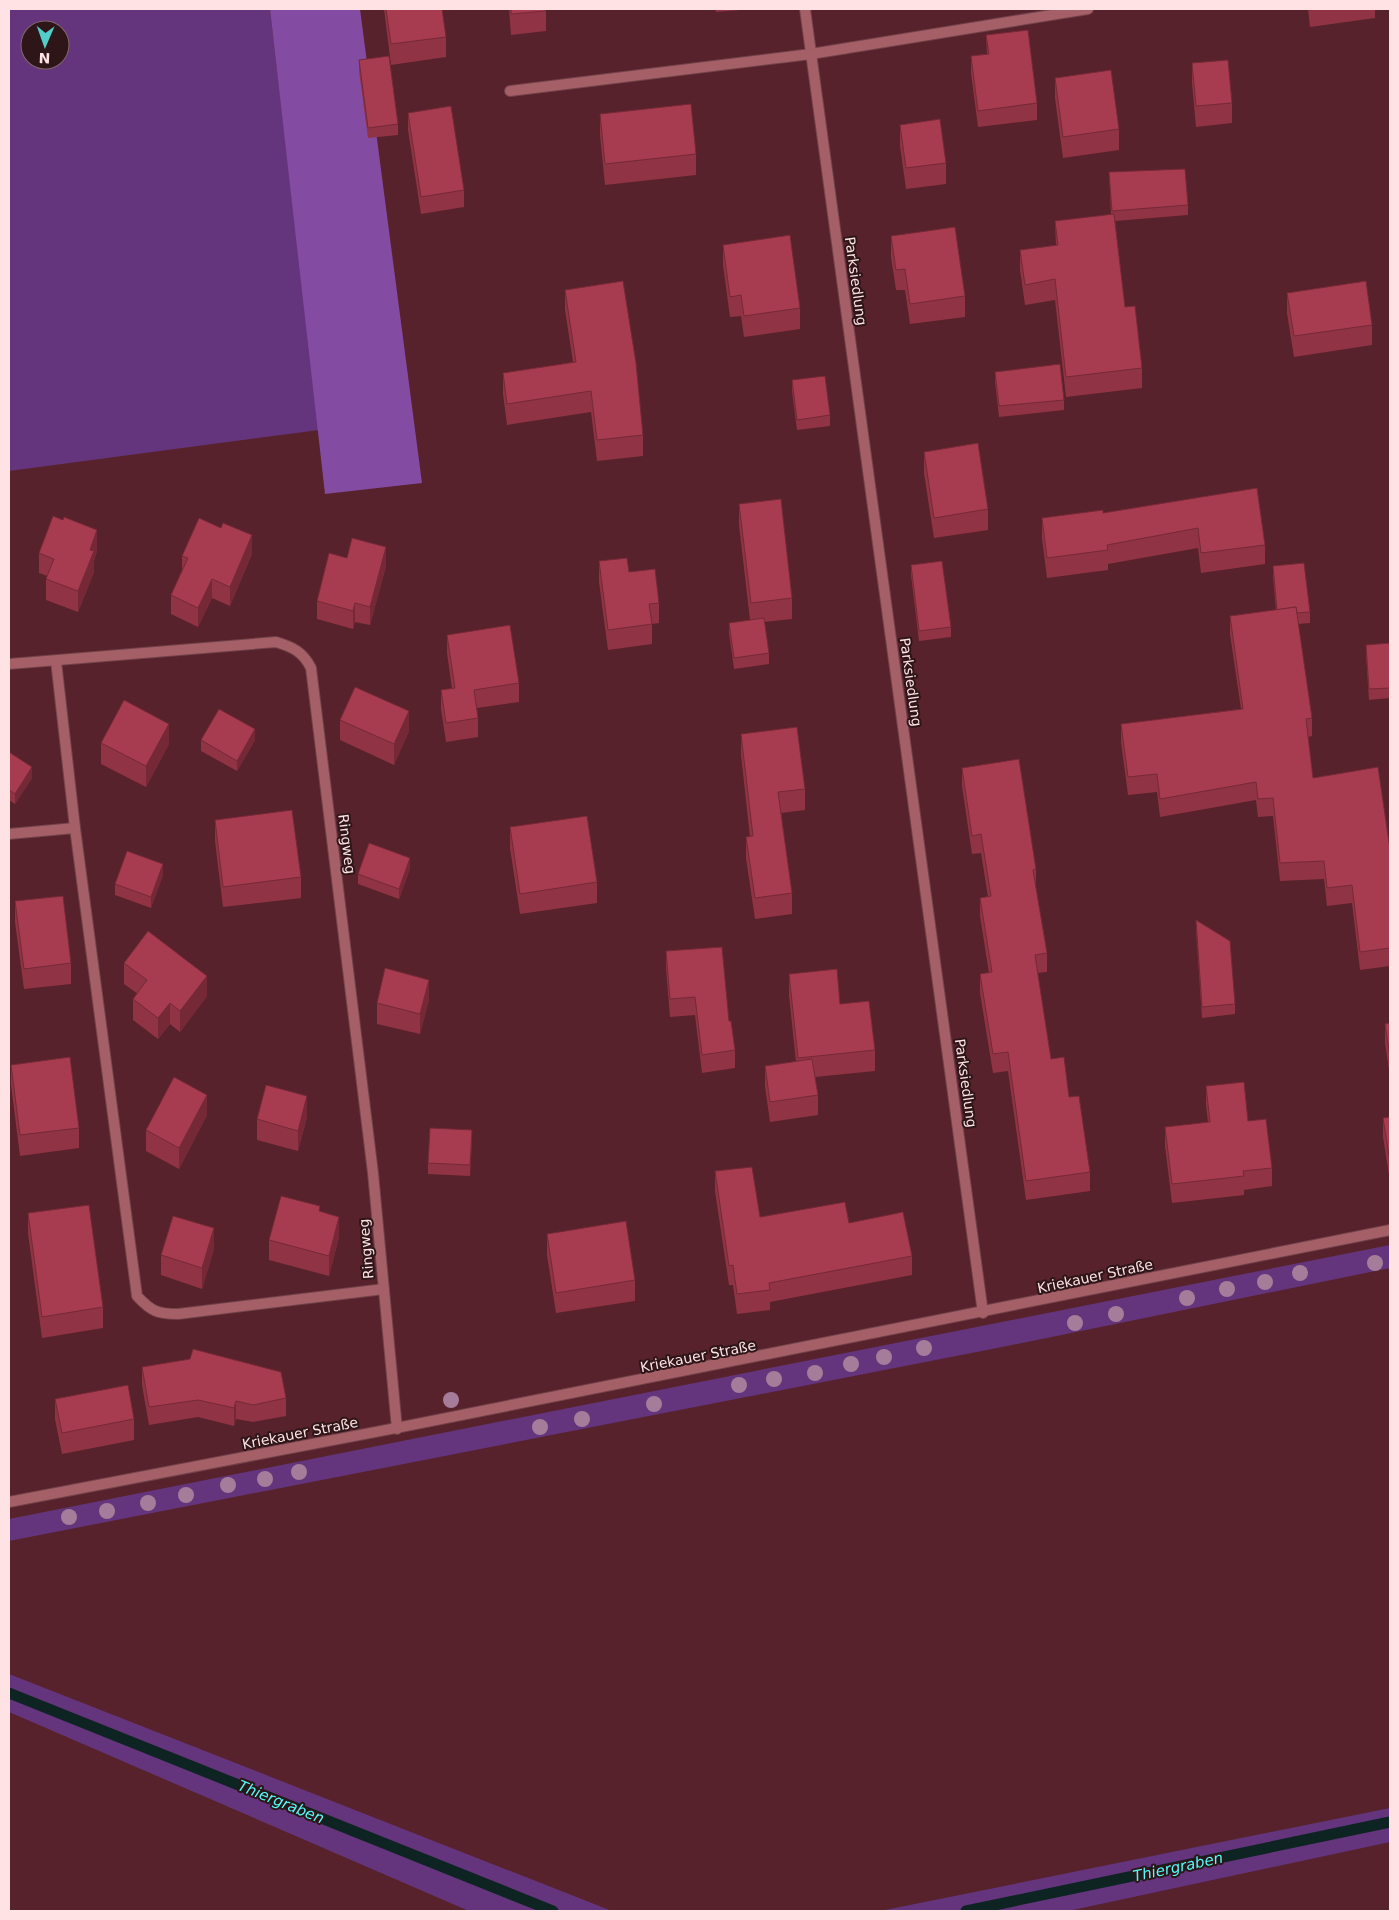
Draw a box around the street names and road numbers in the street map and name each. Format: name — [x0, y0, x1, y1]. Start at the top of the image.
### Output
street label: Parksiedlung — [842, 236, 870, 326]
street label: Parksiedlung — [897, 637, 925, 727]
street label: Ringweg — [335, 813, 359, 875]
street label: Parksiedlung — [952, 1038, 980, 1128]
street label: Ringweg — [355, 1218, 377, 1280]
street label: Kriekauer Straße — [1036, 1256, 1154, 1296]
street label: Kriekauer Straße — [639, 1337, 757, 1375]
street label: Kriekauer Straße — [241, 1414, 359, 1452]

